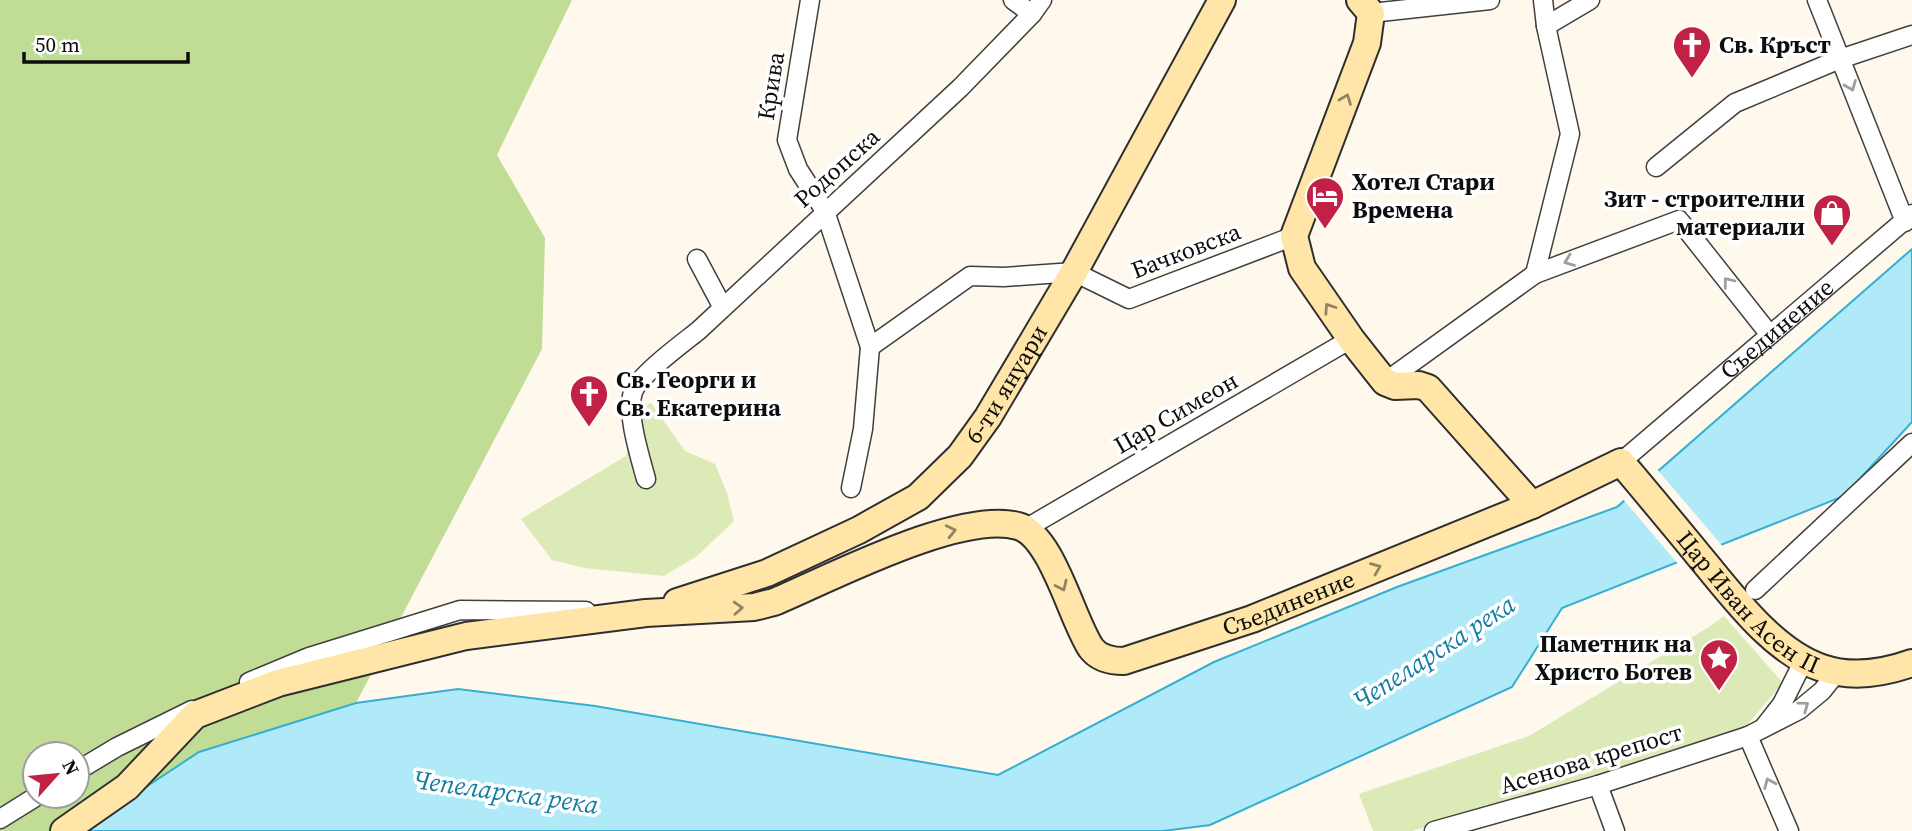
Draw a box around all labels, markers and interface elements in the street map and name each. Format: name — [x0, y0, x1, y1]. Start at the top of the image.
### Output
scale bar — [24, 21, 189, 65]
church icon: Св. Кръст — [1671, 24, 1713, 79]
place label: Св. Кръст — [1719, 28, 1831, 61]
text: 50 m — [35, 30, 80, 59]
street label: Крива — [749, 48, 792, 123]
one-way arrow — [1842, 80, 1856, 92]
one-way arrow — [1338, 94, 1352, 106]
street label: Родопска — [787, 120, 887, 215]
place label: Хотел Стари Времена — [1352, 165, 1495, 226]
hotel icon: Хотел Стари Времена — [1304, 175, 1346, 230]
place label: Зит - строителни материали — [1604, 182, 1805, 243]
shop icon: Зит - строителни материали — [1811, 192, 1853, 247]
street label: Бачковска — [1126, 214, 1246, 287]
one-way arrow — [1564, 253, 1576, 267]
street label: Съединение — [1713, 271, 1841, 387]
one-way arrow — [1724, 277, 1736, 290]
one-way arrow — [1325, 303, 1338, 316]
street label: 6-ти януари — [957, 318, 1055, 450]
place label: Св. Георги и Св. Екатерина — [616, 363, 781, 424]
street label: Цар Симеон — [1108, 364, 1244, 461]
church icon: Св. Георги и Св. Екатерина — [568, 373, 610, 428]
street label: Цар Иван Асен II — [1669, 524, 1825, 681]
one-way arrow — [945, 525, 957, 539]
street label: Съединение — [1218, 562, 1359, 644]
one-way arrow — [1369, 563, 1381, 577]
one-way arrow — [1053, 579, 1067, 591]
water label: Чепеларска река — [1346, 586, 1522, 718]
one-way arrow — [733, 601, 744, 616]
place label: Паметник на Христо Ботев — [1535, 627, 1692, 688]
place icon: Паметник на Христо Ботев — [1698, 637, 1740, 692]
one-way arrow — [1796, 702, 1809, 714]
street label: Асенова крепост — [1496, 715, 1686, 802]
north arrow — [21, 740, 91, 810]
text: N — [56, 755, 86, 779]
water label: Чепеларска река — [411, 761, 601, 823]
one-way arrow — [1763, 778, 1777, 791]

